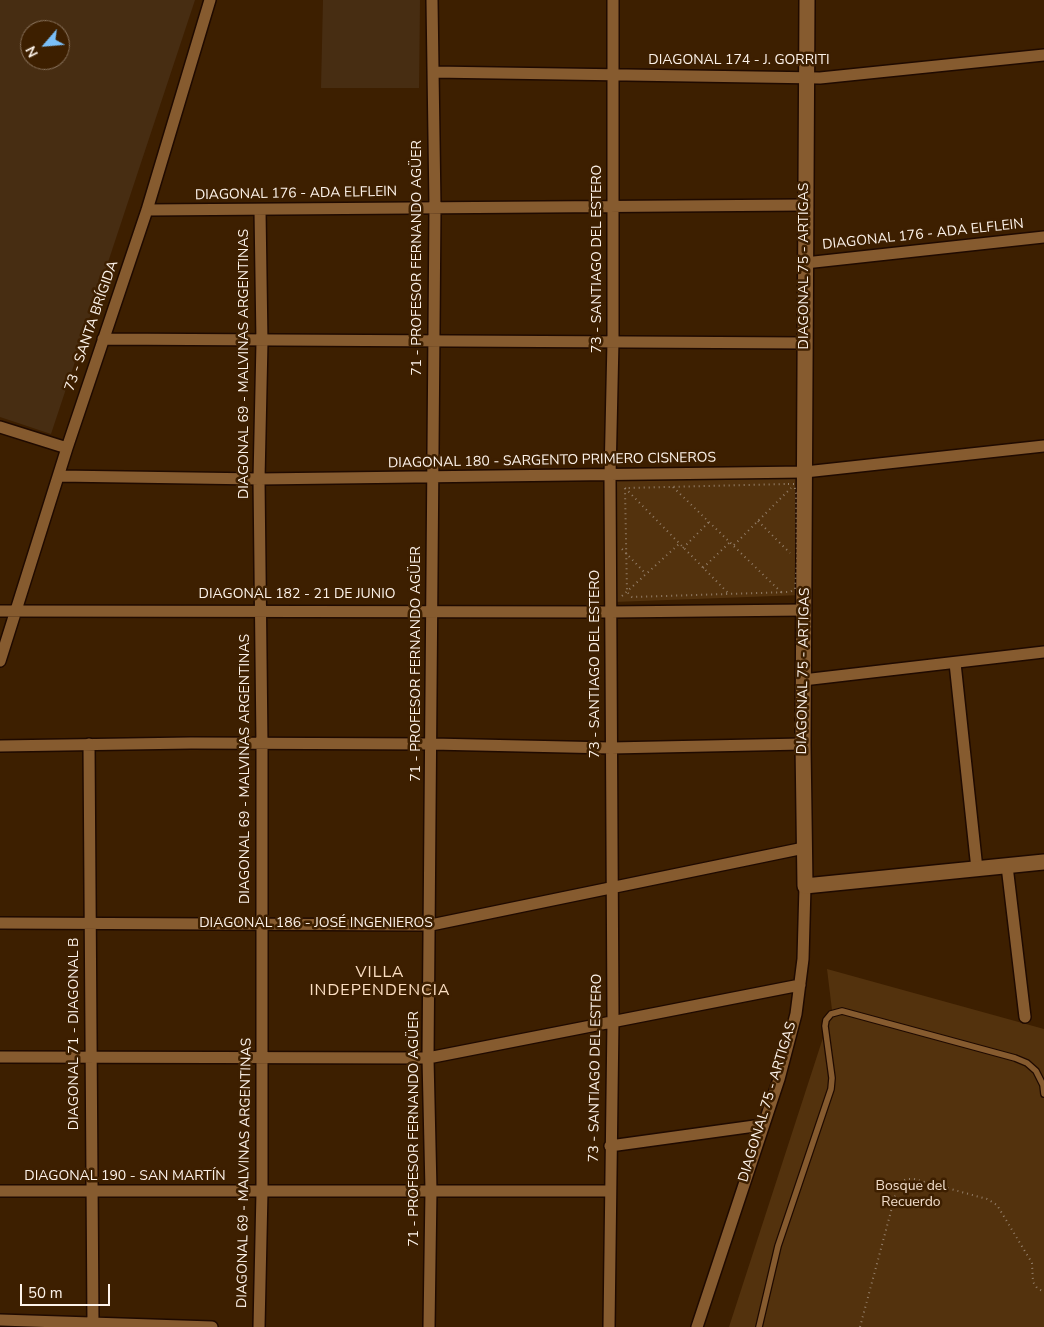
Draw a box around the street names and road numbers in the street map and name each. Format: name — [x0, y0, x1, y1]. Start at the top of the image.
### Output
street label: DIAGONAL 174 - J. GORRITI — [648, 53, 830, 69]
street label: 71 - PROFESOR FERNANDO AGÜER — [410, 140, 426, 376]
street label: 73 - SANTIAGO DEL ESTERO — [590, 165, 606, 353]
street label: DIAGONAL 75 - ARTIGAS — [797, 183, 813, 349]
street label: DIAGONAL 176 - ADA ELFLEIN — [195, 184, 397, 204]
street label: DIAGONAL 176 - ADA ELFLEIN — [821, 216, 1025, 254]
street label: DIAGONAL 69 - MALVINAS ARGENTINAS — [237, 229, 253, 499]
street label: 73 - SANTA BRÍGIDA — [62, 259, 122, 393]
street label: DIAGONAL 180 - SARGENTO PRIMERO CISNEROS — [388, 450, 716, 472]
street label: 71 - PROFESOR FERNANDO AGÜER — [409, 546, 425, 782]
street label: 73 - SANTIAGO DEL ESTERO — [588, 570, 604, 758]
street label: DIAGONAL 182 - 21 DE JUNIO — [199, 587, 395, 603]
street label: DIAGONAL 75 - ARTIGAS — [794, 587, 814, 755]
street label: DIAGONAL 69 - MALVINAS ARGENTINAS — [238, 634, 254, 904]
street label: DIAGONAL 186 - JOSÉ INGENIEROS — [199, 916, 433, 932]
street label: DIAGONAL 71 - DIAGONAL B — [67, 938, 83, 1130]
street label: 73 - SANTIAGO DEL ESTERO — [586, 974, 606, 1162]
street label: 71 - PROFESOR FERNANDO AGÜER — [407, 1011, 423, 1247]
street label: DIAGONAL 75 - ARTIGAS — [736, 1020, 800, 1184]
street label: DIAGONAL 69 - MALVINAS ARGENTINAS — [234, 1038, 256, 1308]
street label: DIAGONAL 190 - SAN MARTÍN — [24, 1169, 226, 1185]

